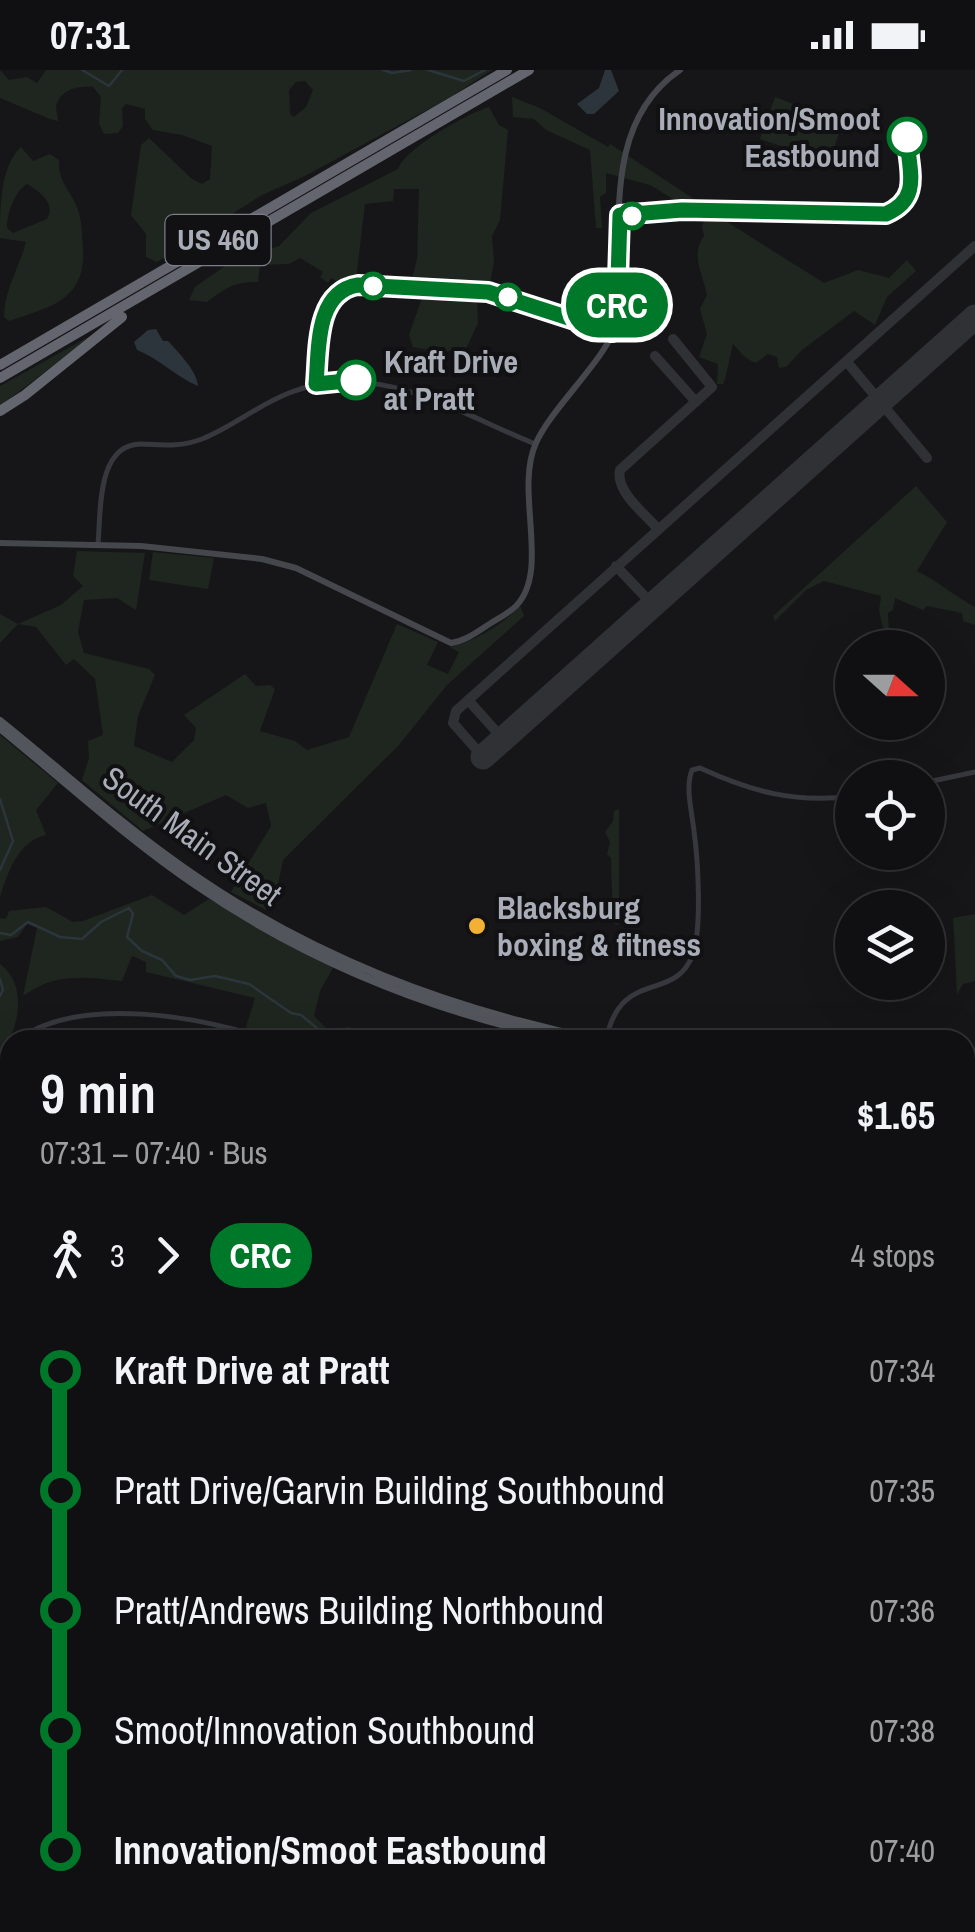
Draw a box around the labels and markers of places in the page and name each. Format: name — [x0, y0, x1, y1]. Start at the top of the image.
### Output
place label: Innovation/Smoot Eastbound — [658, 97, 880, 177]
marker: Innovation/Smoot Eastbound — [888, 118, 926, 156]
unlabelled marker — [619, 203, 645, 229]
unlabelled marker — [360, 273, 386, 299]
unlabelled marker — [495, 284, 521, 310]
place label: Kraft Drive at Pratt — [384, 340, 518, 420]
marker: Kraft Drive at Pratt — [337, 361, 375, 399]
place label: Blacksburg boxing & fitness — [497, 886, 701, 966]
marker: Blacksburg boxing & fitness — [466, 915, 488, 937]

